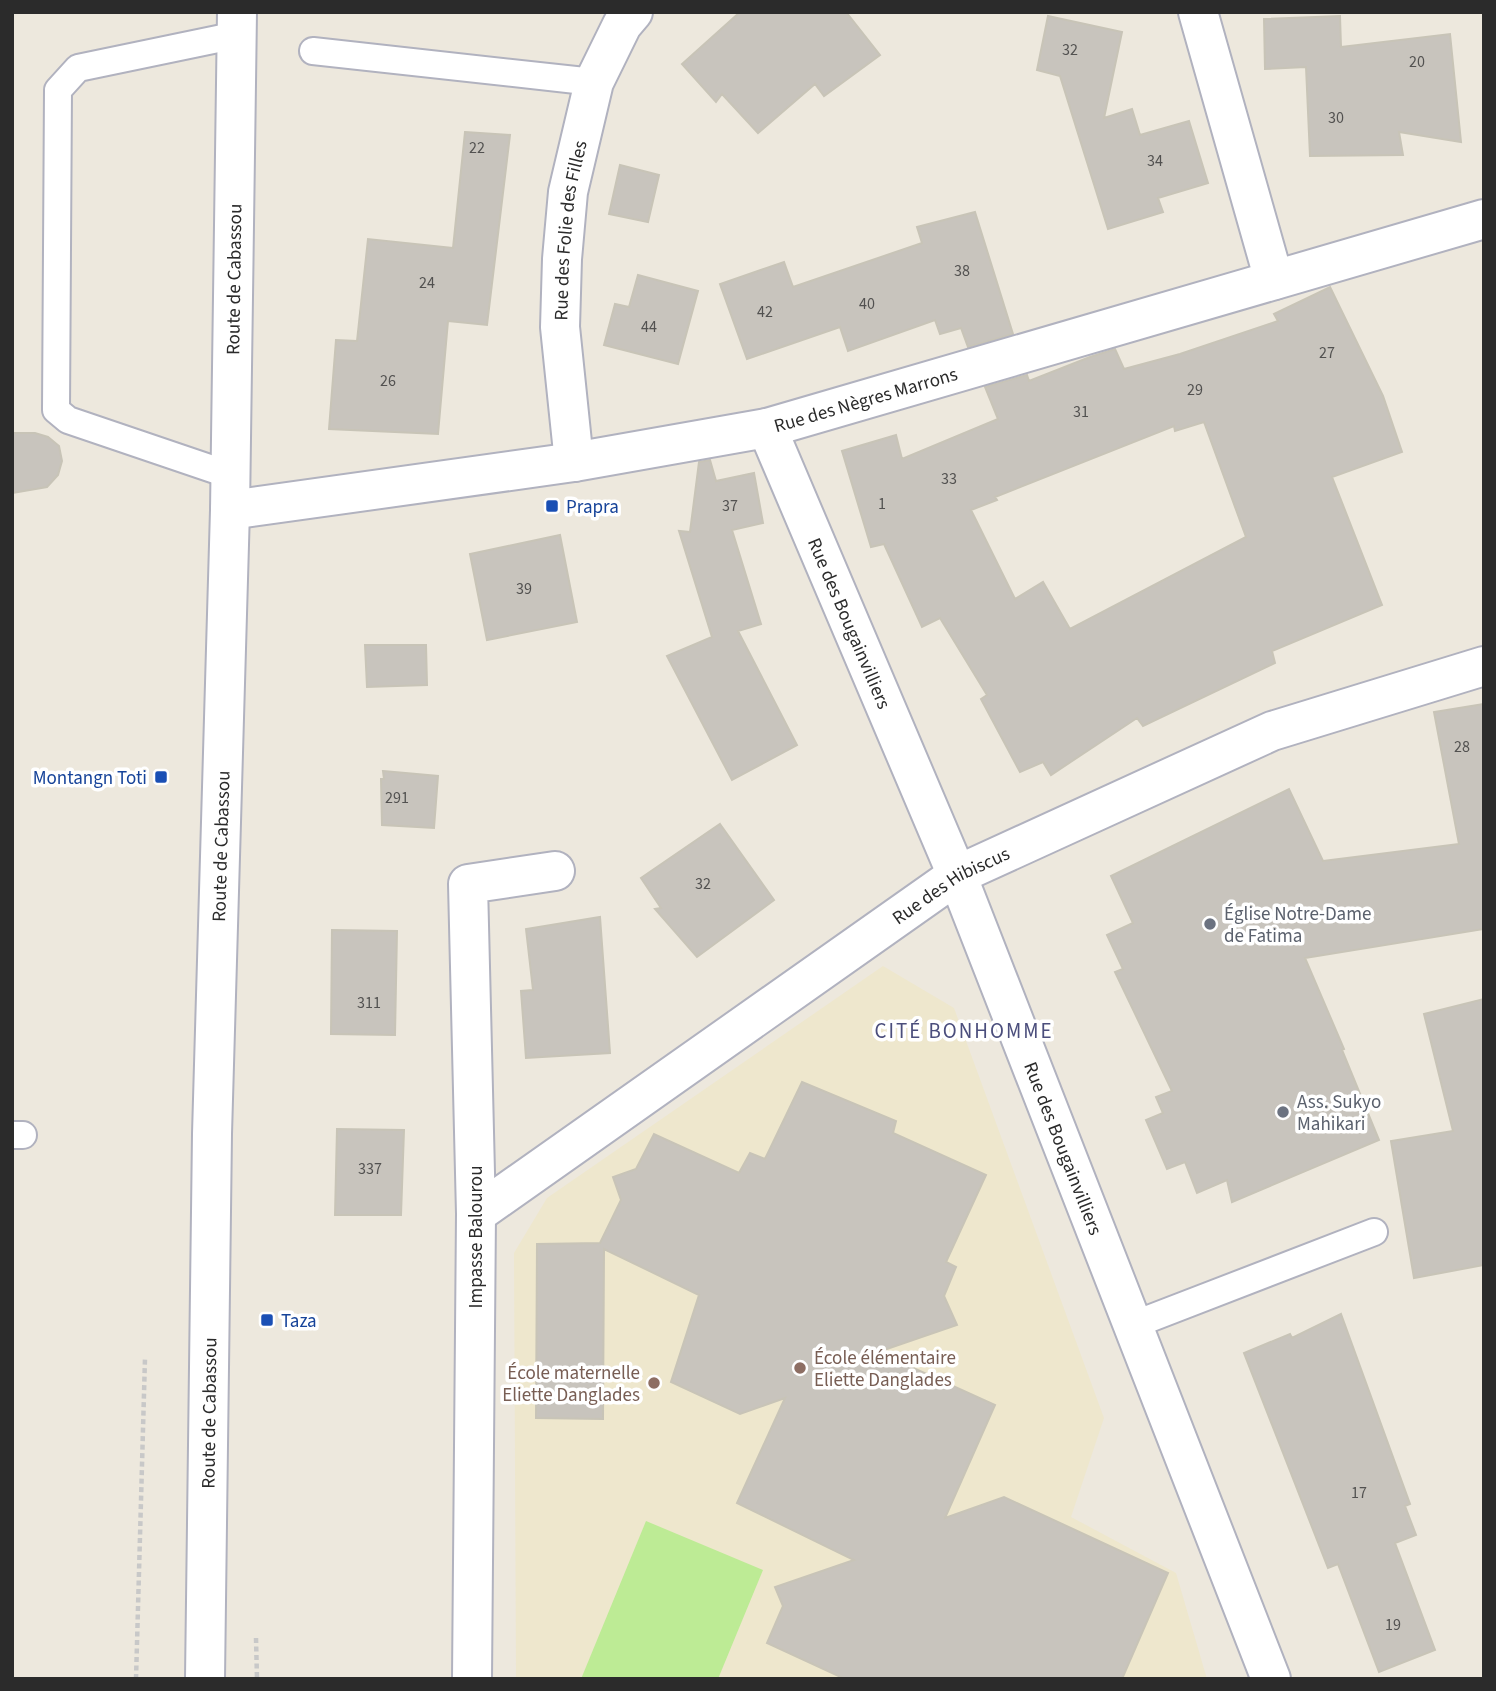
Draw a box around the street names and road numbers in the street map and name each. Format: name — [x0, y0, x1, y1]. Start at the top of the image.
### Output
street label: Rue des Folie des Filles — [548, 138, 595, 321]
street label: Route de Cabassou — [220, 203, 249, 355]
street label: Rue des Nègres Marrons — [771, 361, 961, 440]
street label: Rue des Bougainvilliers — [800, 534, 897, 714]
street label: Route de Cabassou — [206, 770, 237, 922]
street label: Rue des Hibiscus — [887, 841, 1014, 932]
street label: Rue des Bougainvilliers — [1016, 1058, 1108, 1239]
street label: Impasse Balourou — [463, 1165, 490, 1309]
street label: Route de Cabassou — [195, 1337, 224, 1489]

